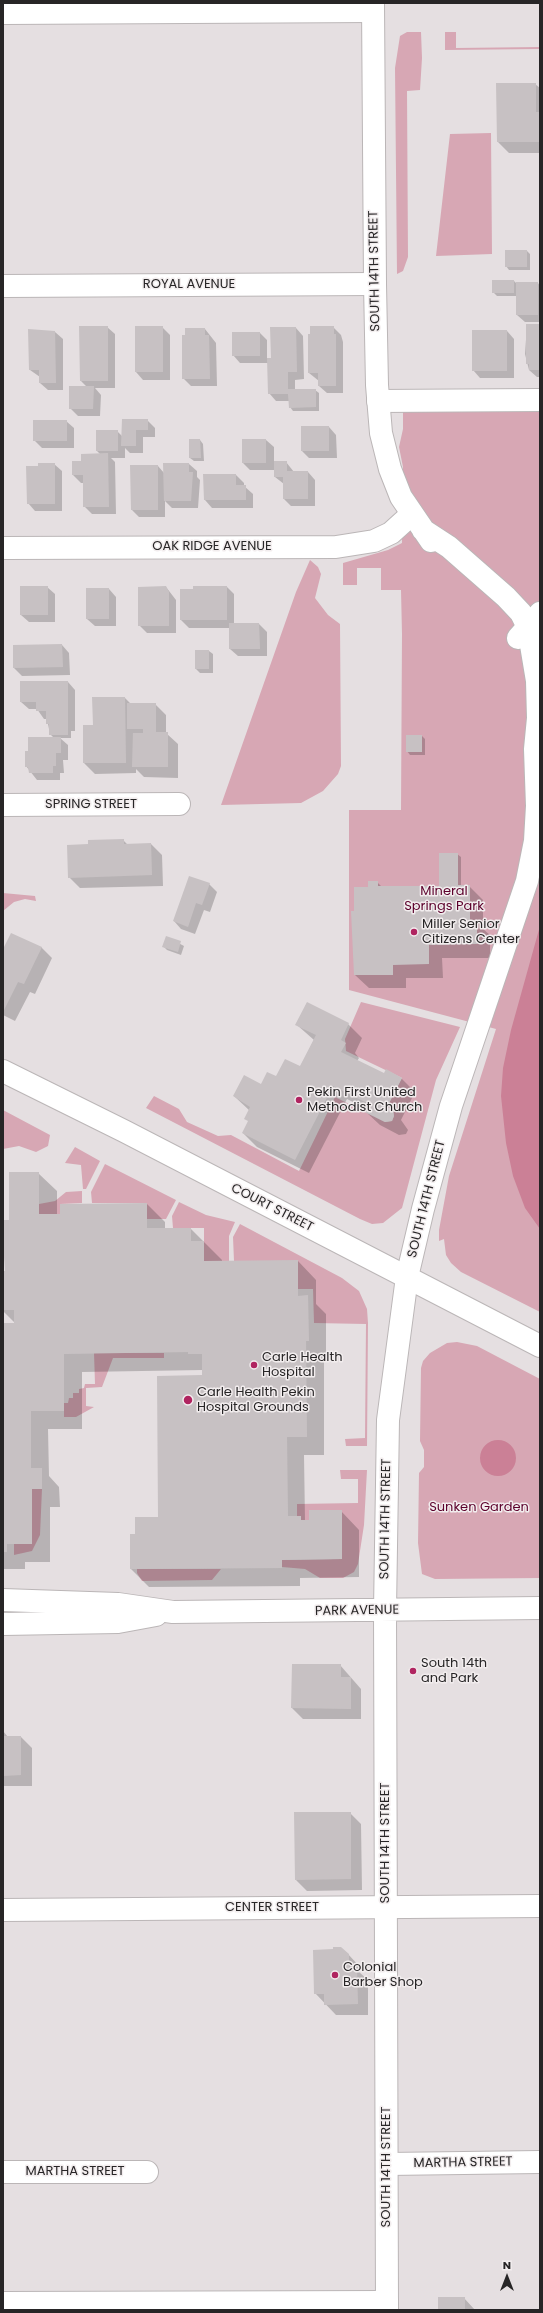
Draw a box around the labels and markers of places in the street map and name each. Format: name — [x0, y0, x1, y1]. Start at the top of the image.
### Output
place label: Miller Senior Citizens Center — [422, 917, 520, 948]
marker: Miller Senior Citizens Center — [409, 927, 419, 937]
place label: Pekin First United Methodist Church — [307, 1085, 422, 1116]
marker: Pekin First United Methodist Church — [294, 1095, 304, 1105]
place label: Carle Health Hospital — [262, 1350, 342, 1381]
marker: Carle Health Hospital — [249, 1360, 259, 1370]
place label: Carle Health Pekin Hospital Grounds — [197, 1385, 315, 1416]
marker: Carle Health Pekin Hospital Grounds — [182, 1394, 194, 1406]
place label: South 14th and Park — [421, 1656, 487, 1687]
marker: South 14th and Park — [408, 1666, 418, 1676]
place label: Colonial Barber Shop — [343, 1960, 423, 1991]
marker: Colonial Barber Shop — [330, 1970, 340, 1980]

